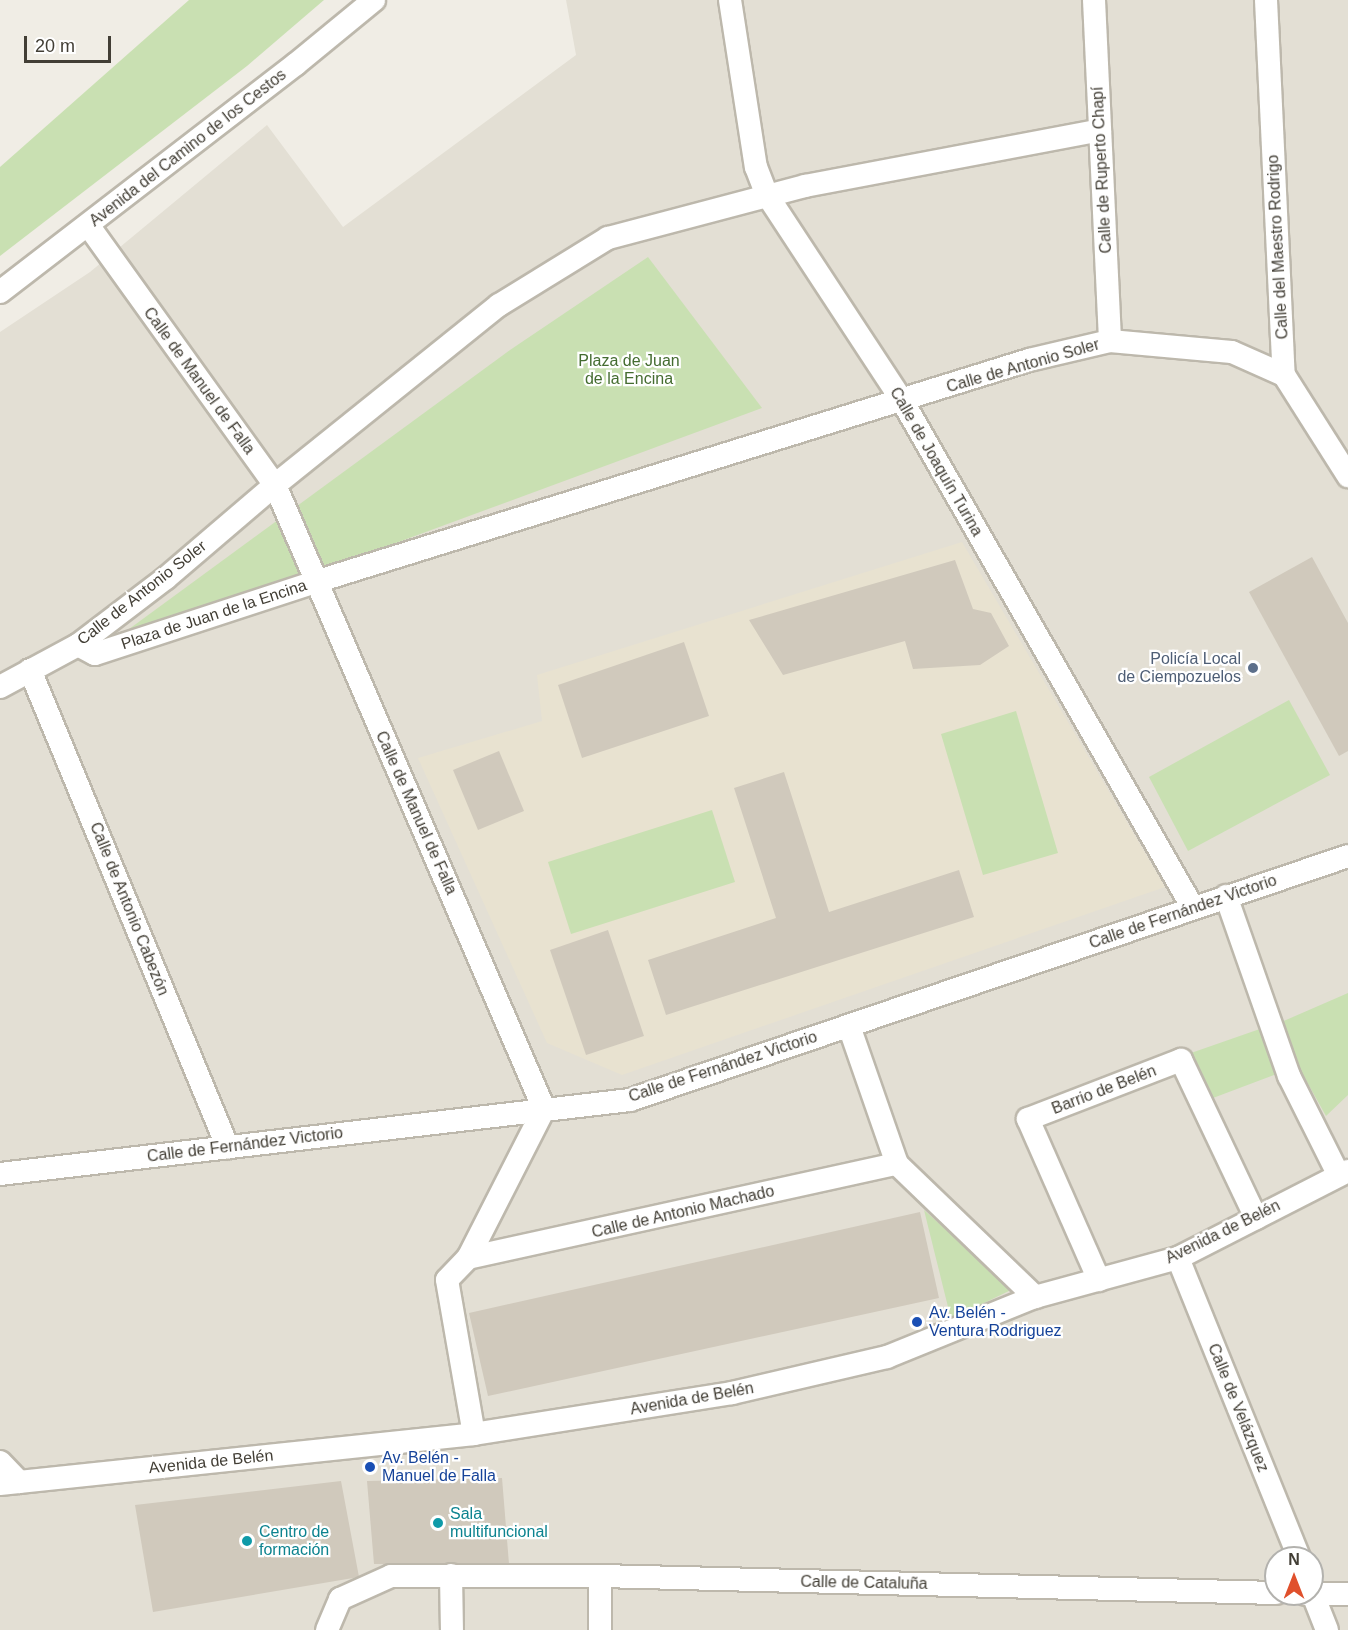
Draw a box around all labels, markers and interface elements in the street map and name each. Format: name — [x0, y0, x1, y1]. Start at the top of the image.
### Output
scale bar — [27, 24, 114, 62]
text: 20 m — [35, 36, 75, 56]
street label: Avenida del Camino de los Cestos — [86, 65, 290, 231]
street label: Calle de Ruperto Chapí — [1088, 86, 1116, 254]
street label: Calle del Maestro Rodrigo — [1264, 154, 1292, 340]
street label: Calle de Manuel de Falla — [139, 304, 259, 458]
street label: Calle de Antonio Soler — [944, 335, 1102, 397]
park label: Plaza de Juan de la Encina — [578, 351, 680, 389]
street label: Calle de Joaquín Turina — [885, 384, 987, 540]
street label: Calle de Antonio Soler — [73, 536, 211, 650]
street label: Plaza de Juan de la Encina — [119, 576, 309, 654]
place label: Policía Local de Ciempozuelos — [1117, 649, 1241, 687]
marker: Policía Local de Ciempozuelos — [1246, 661, 1260, 675]
street label: Calle de Manuel de Falla — [371, 728, 461, 898]
street label: Calle de Antonio Cabezón — [85, 819, 173, 999]
street label: Calle de Fernández Victorio — [1087, 871, 1279, 953]
street label: Calle de Fernández Victorio — [626, 1027, 820, 1107]
street label: Barrio de Belén — [1049, 1061, 1159, 1119]
street label: Calle de Fernández Victorio — [146, 1123, 344, 1167]
street label: Calle de Antonio Machado — [589, 1182, 777, 1242]
street label: Avenida de Belén — [1163, 1196, 1283, 1268]
place label: Av. Belén - Ventura Rodriguez — [929, 1303, 1062, 1341]
marker: Av. Belén - Ventura Rodriguez — [910, 1315, 924, 1329]
street label: Calle de Velázquez — [1203, 1341, 1273, 1475]
street label: Avenida de Belén — [629, 1379, 755, 1419]
street label: Avenida de Belén — [148, 1446, 274, 1478]
place label: Av. Belén - Manuel de Falla — [382, 1448, 496, 1486]
marker: Av. Belén - Manuel de Falla — [363, 1460, 377, 1474]
place label: Sala multifuncional — [450, 1504, 548, 1542]
marker: Sala multifuncional — [431, 1516, 445, 1530]
place label: Centro de formación — [259, 1522, 329, 1560]
marker: Centro de formación — [240, 1534, 254, 1548]
north arrow — [1264, 1546, 1324, 1606]
text: N — [1288, 1551, 1300, 1568]
street label: Calle de Cataluña — [800, 1572, 928, 1594]

